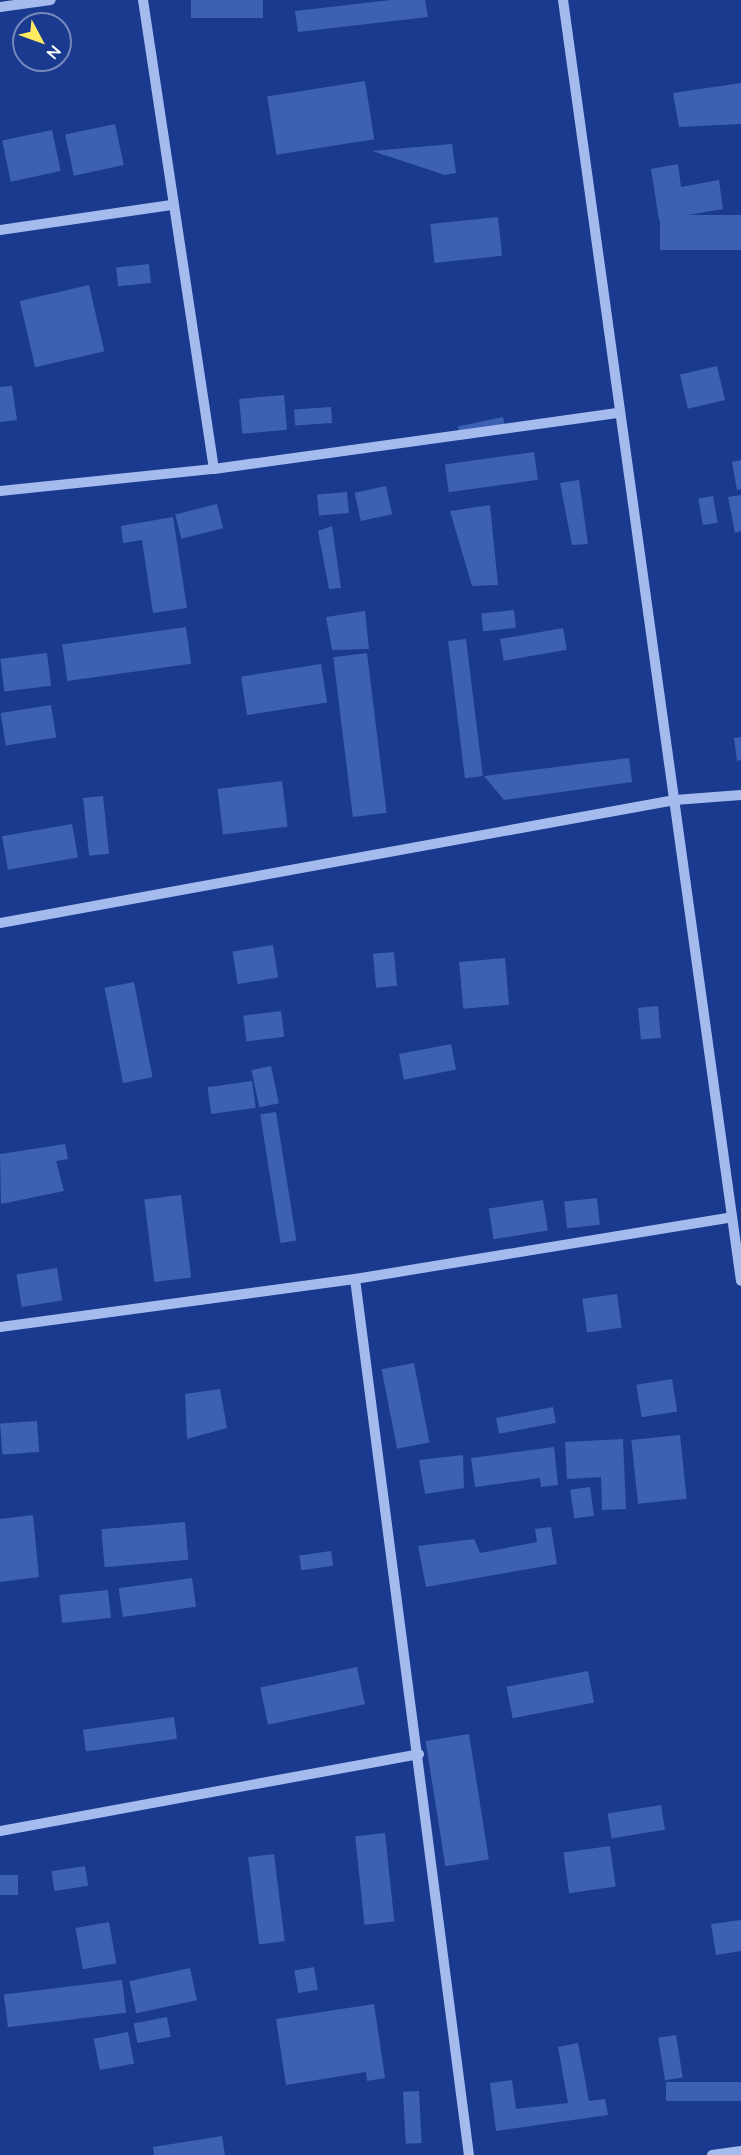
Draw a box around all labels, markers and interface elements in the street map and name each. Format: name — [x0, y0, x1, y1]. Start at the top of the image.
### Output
north arrow — [12, 12, 72, 72]
text: N — [43, 41, 66, 64]

